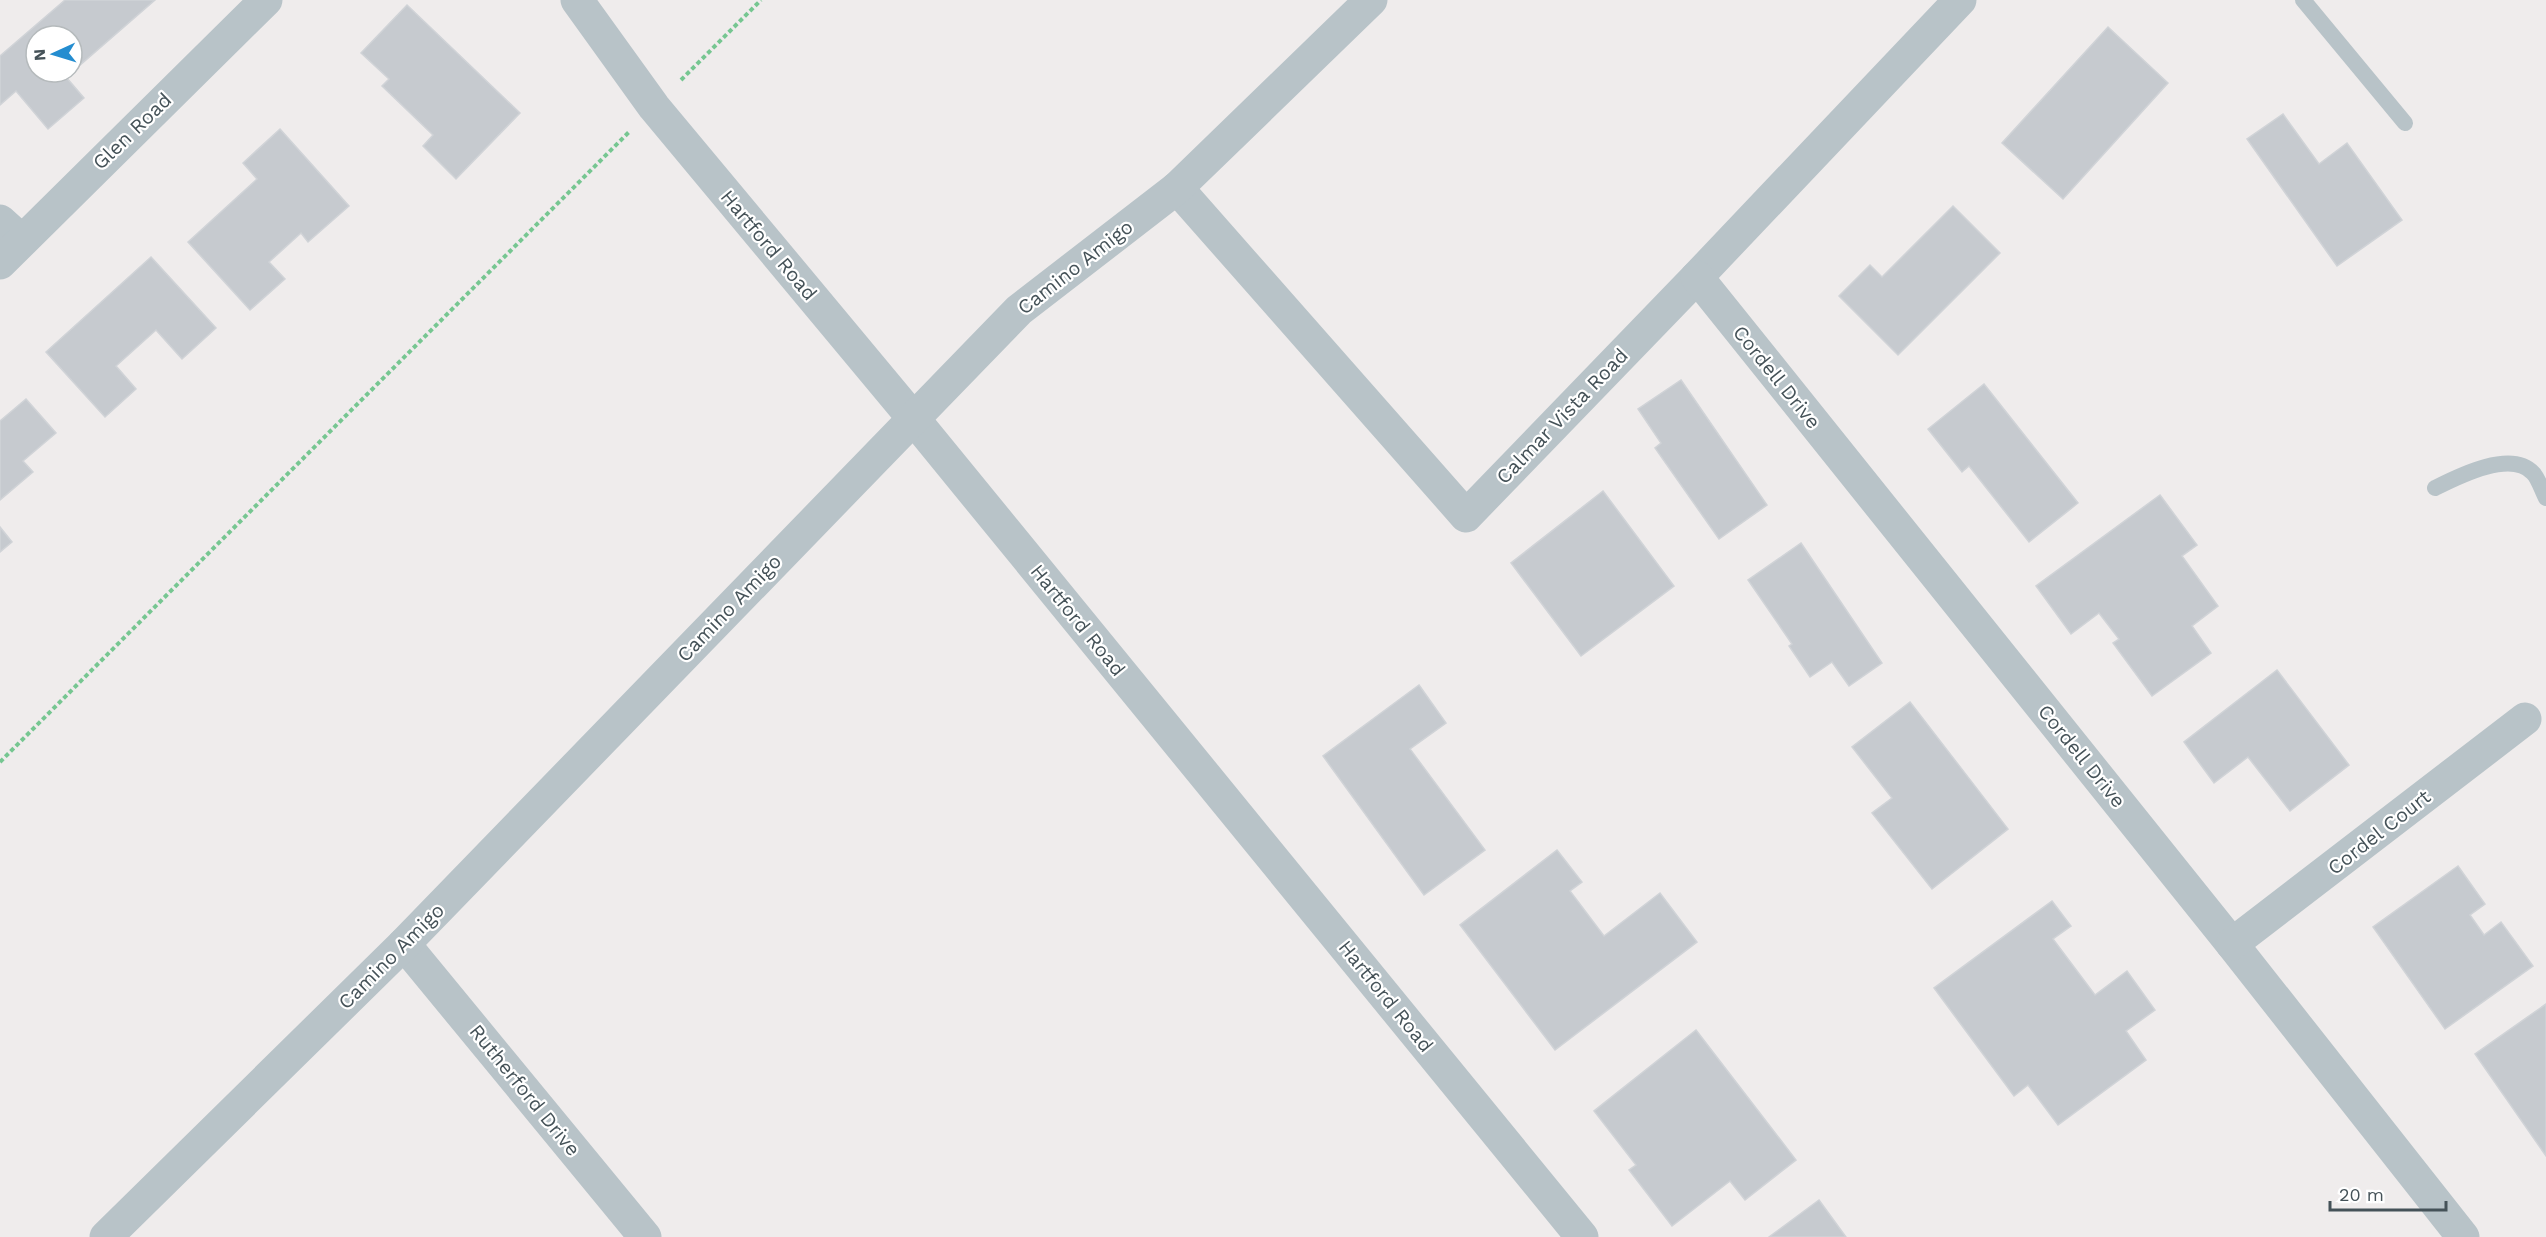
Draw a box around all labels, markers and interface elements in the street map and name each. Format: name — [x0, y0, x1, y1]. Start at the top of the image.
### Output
north arrow — [24, 24, 84, 84]
text: N — [30, 48, 49, 62]
street label: Glen Road — [88, 88, 176, 174]
street label: Hartford Road — [716, 185, 822, 305]
street label: Camino Amigo — [1012, 214, 1138, 320]
street label: Cordell Drive — [1728, 321, 1826, 433]
street label: Calmar Vista Road — [1491, 343, 1633, 489]
street label: Camino Amigo — [672, 549, 786, 667]
street label: Hartford Road — [1026, 559, 1130, 681]
street label: Cordell Drive — [2033, 700, 2131, 812]
street label: Cordel Court — [2323, 784, 2436, 880]
street label: Camino Amigo — [333, 898, 449, 1014]
street label: Hartford Road — [1334, 935, 1438, 1057]
street label: Rutherford Drive — [465, 1019, 585, 1161]
scale bar — [2330, 1174, 2446, 1212]
text: 20 m — [2339, 1184, 2384, 1205]

